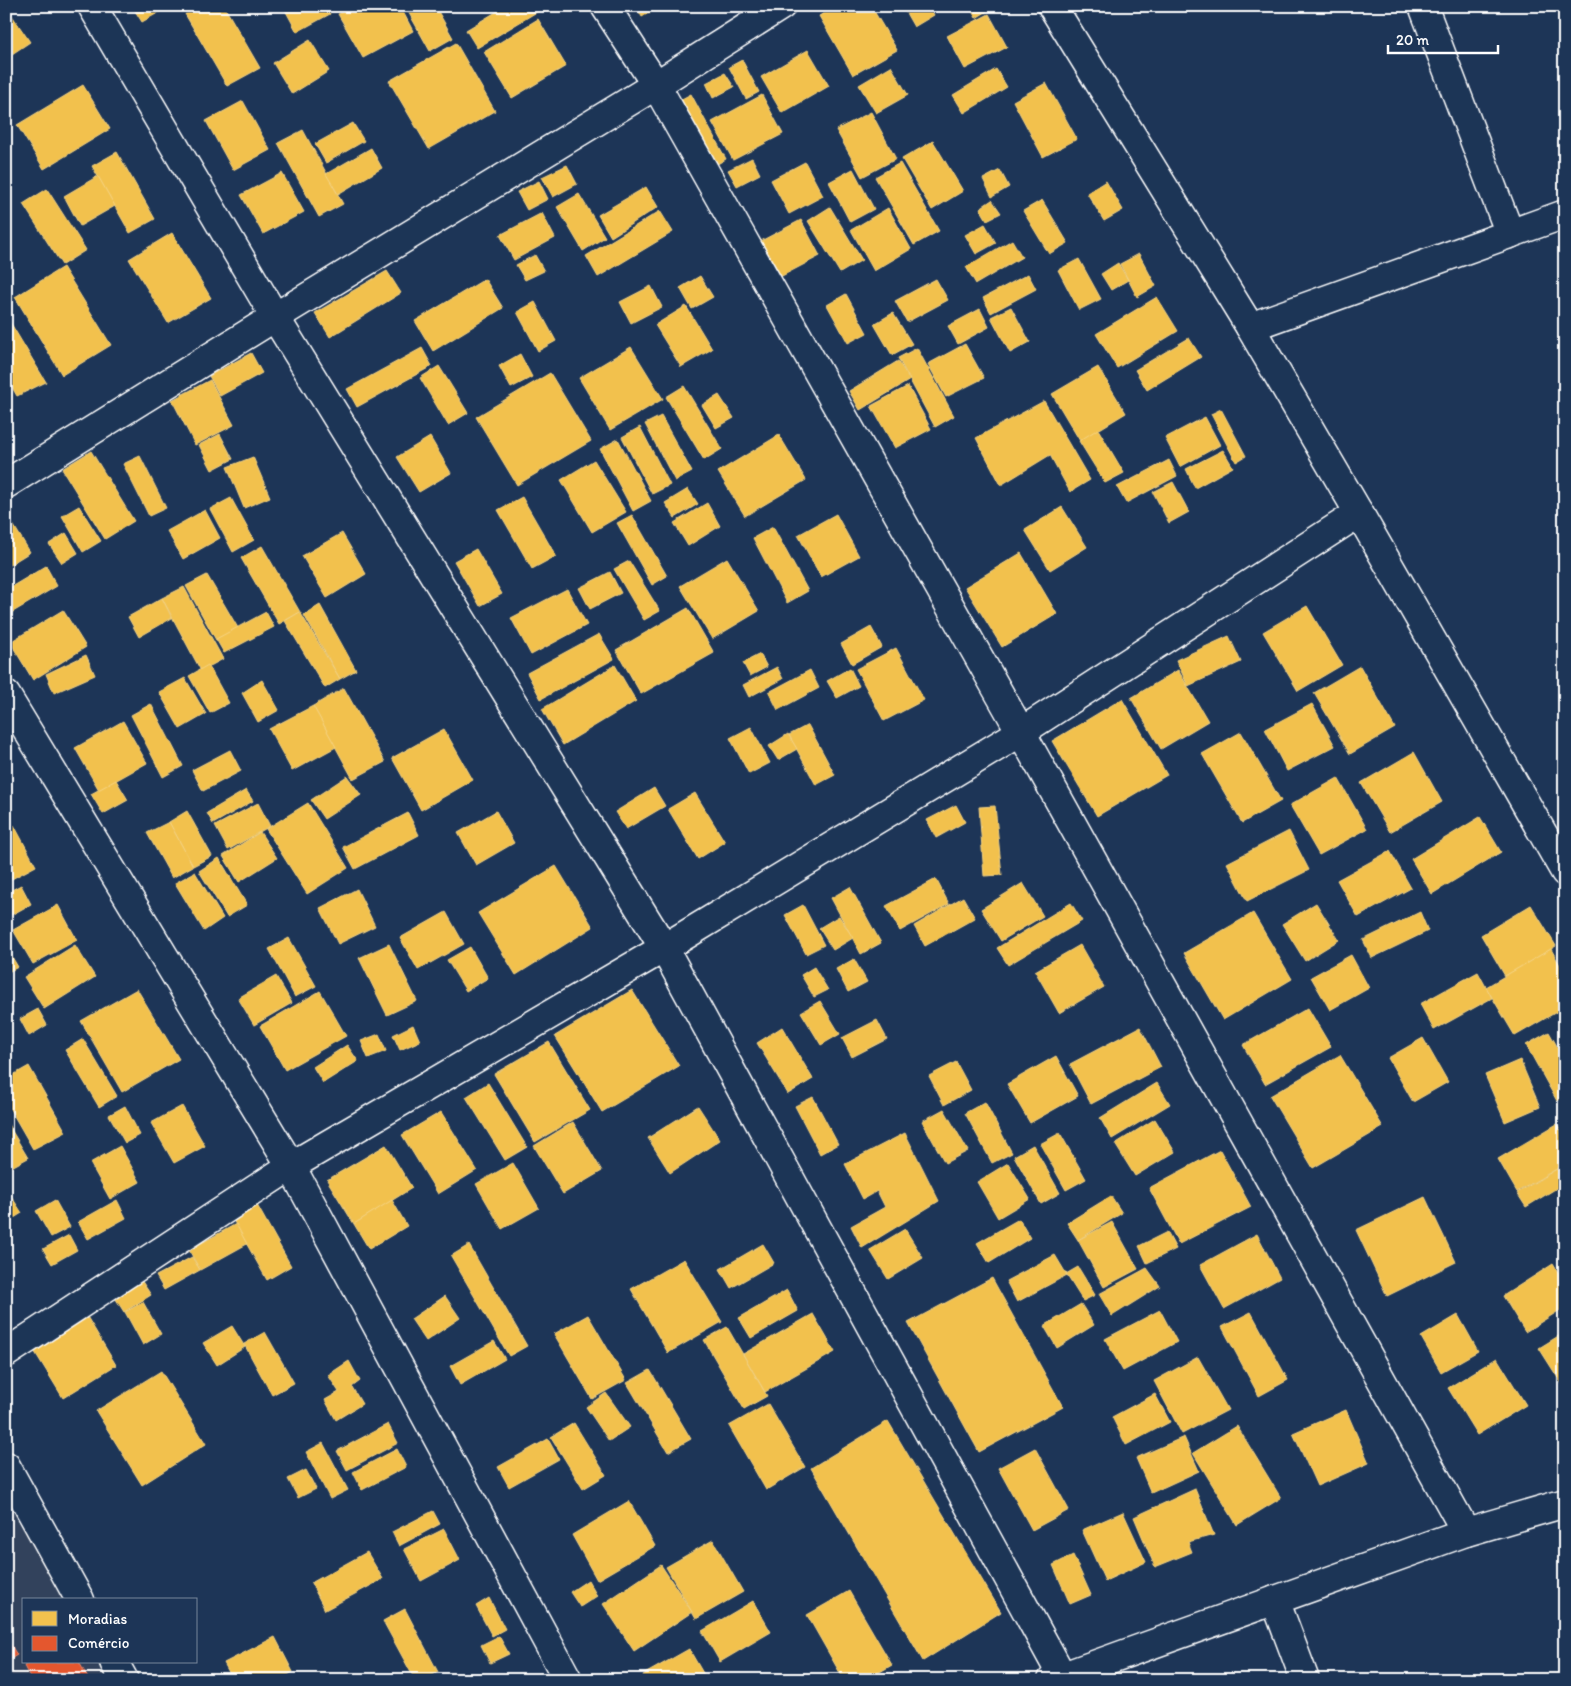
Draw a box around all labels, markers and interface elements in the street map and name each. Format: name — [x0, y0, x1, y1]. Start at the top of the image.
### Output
scale bar — [1388, 22, 1498, 54]
text: 20 m — [1396, 31, 1430, 49]
legend — [22, 1598, 198, 1664]
text: Moradias — [68, 1610, 127, 1628]
text: Comércio — [68, 1634, 129, 1652]

